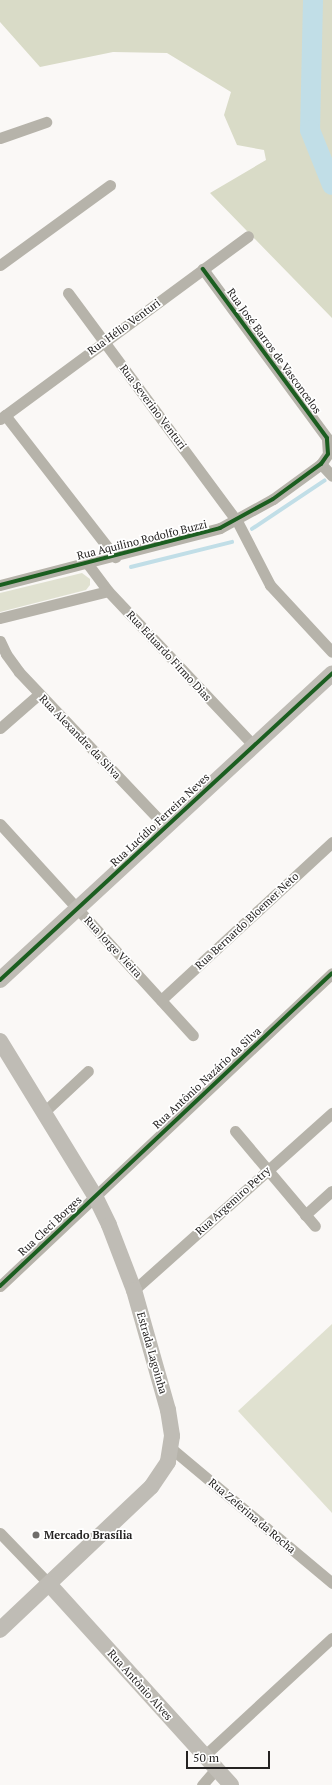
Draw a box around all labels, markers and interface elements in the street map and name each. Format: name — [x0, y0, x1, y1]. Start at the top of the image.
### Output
street label: Rua José Barros de Vasconcelos — [224, 286, 324, 416]
street label: Rua Hélio Venturi — [85, 296, 163, 358]
street label: Rua Severino Venturi — [117, 362, 189, 452]
street label: Rua Aquilino Rodolfo Buzzi — [75, 517, 209, 563]
street label: Rua Eduardo Firmo Dias — [124, 608, 214, 704]
street label: Rua Alexandre da Silva — [36, 692, 124, 782]
street label: Rua Lucídio Ferreira Neves — [108, 771, 212, 869]
street label: Rua Bernardo Bloemer Neto — [193, 870, 301, 972]
street label: Rua Jorge Vieira — [81, 914, 145, 980]
street label: Rua Antônio Nazário da Silva — [150, 1024, 264, 1132]
street label: Rua Argemiro Petry — [193, 1164, 273, 1238]
street label: Rua Cleci Borges — [16, 1193, 84, 1259]
street label: Estrada Lagoinha — [134, 1310, 170, 1396]
street label: Rua Zeferina da Rocha — [206, 1476, 298, 1556]
place label: Mercado Brasília — [44, 1528, 132, 1542]
marker: Mercado Brasília — [31, 1530, 41, 1540]
street label: Rua Antônio Alves — [105, 1647, 175, 1723]
scale bar — [188, 1743, 272, 1769]
text: 50 m — [193, 1750, 219, 1765]

